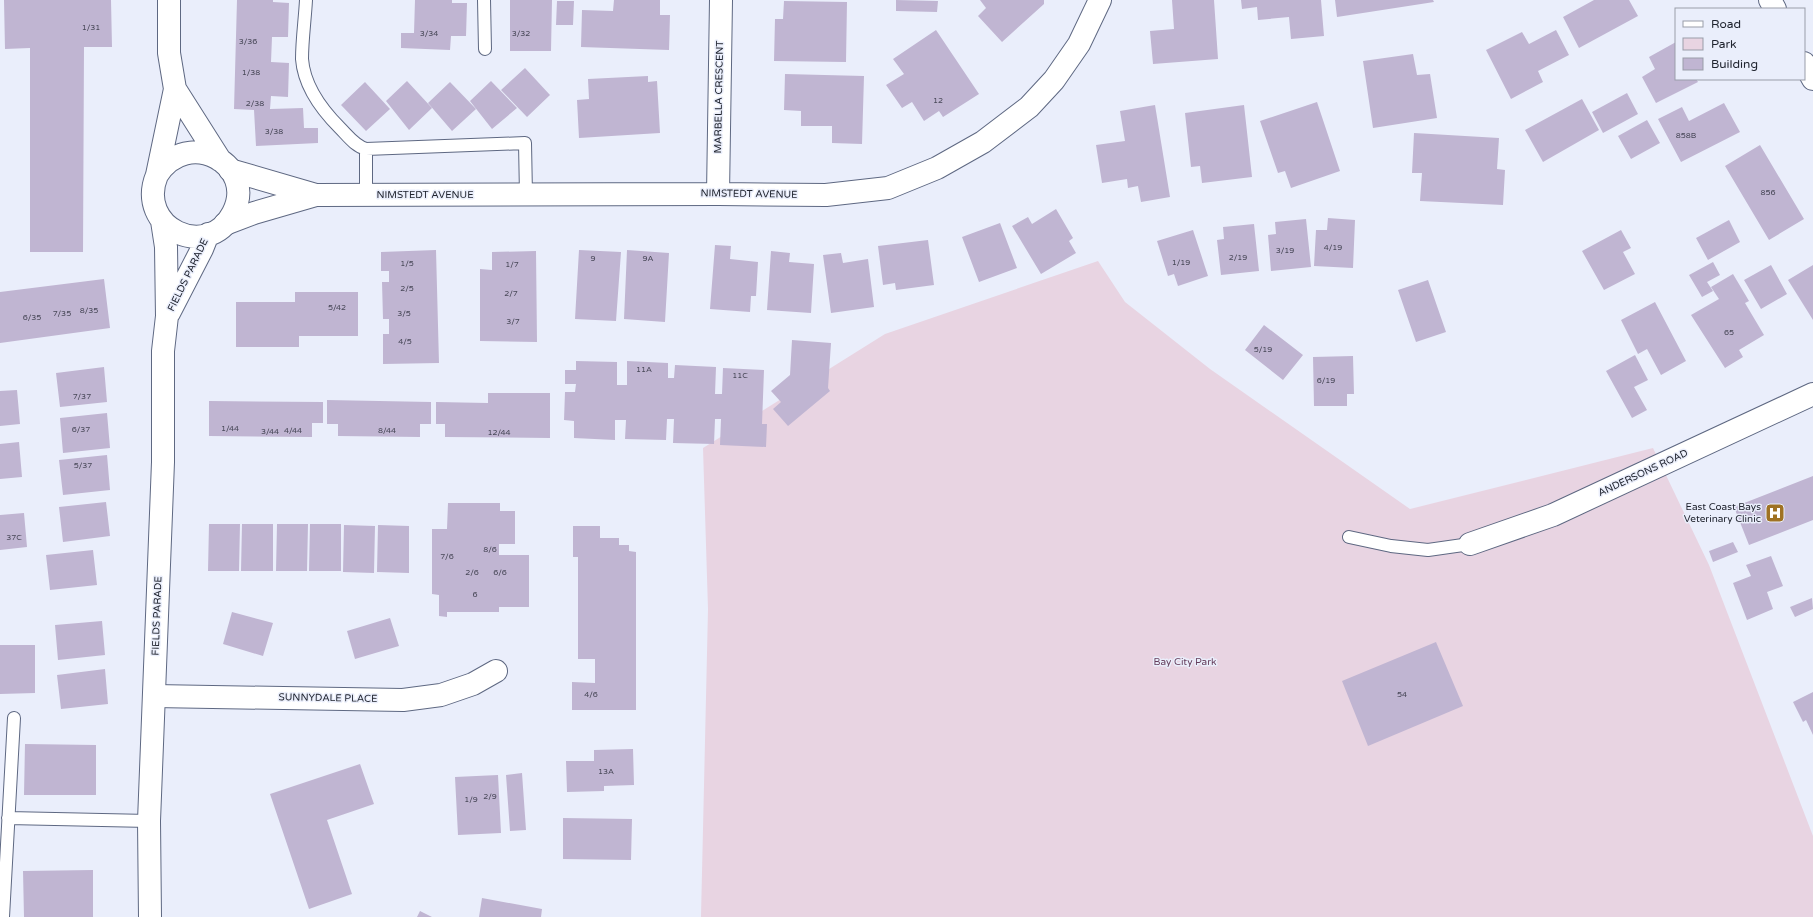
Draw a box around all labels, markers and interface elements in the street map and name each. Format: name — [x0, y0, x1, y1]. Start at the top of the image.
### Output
legend — [1675, 8, 1805, 80]
text: Road — [1711, 17, 1741, 31]
house number: 1/31 — [82, 23, 100, 32]
house number: 3/34 — [420, 29, 438, 38]
house number: 3/32 — [512, 29, 530, 38]
house number: 3/36 — [239, 37, 257, 46]
text: Park — [1711, 37, 1737, 51]
street label: MARBELLA CRESCENT — [712, 40, 726, 154]
text: Building — [1711, 57, 1758, 71]
house number: 1/38 — [242, 68, 260, 77]
house number: 12 — [933, 96, 943, 105]
house number: 2/38 — [246, 99, 264, 108]
house number: 3/38 — [265, 127, 283, 136]
house number: 858B — [1676, 131, 1697, 140]
street label: NIMSTEDT AVENUE — [700, 187, 798, 201]
house number: 856 — [1760, 188, 1776, 197]
street label: NIMSTEDT AVENUE — [376, 189, 474, 201]
street label: FIELDS PARADE — [165, 237, 211, 313]
house number: 4/19 — [1324, 243, 1342, 252]
house number: 3/19 — [1276, 246, 1294, 255]
house number: 2/19 — [1229, 253, 1247, 262]
house number: 9 — [590, 254, 596, 263]
house number: 9A — [643, 254, 654, 263]
house number: 1/19 — [1172, 258, 1190, 267]
house number: 1/5 — [400, 259, 414, 268]
house number: 1/7 — [505, 260, 519, 269]
house number: 2/5 — [400, 284, 414, 293]
house number: 2/7 — [504, 289, 518, 298]
house number: 5/42 — [328, 303, 346, 312]
house number: 8/35 — [80, 306, 98, 315]
house number: 7/35 — [53, 309, 71, 318]
house number: 3/5 — [397, 309, 411, 318]
house number: 6/35 — [23, 313, 41, 322]
house number: 3/7 — [506, 317, 520, 326]
house number: 65 — [1724, 328, 1734, 337]
house number: 4/5 — [398, 337, 412, 346]
house number: 5/19 — [1254, 345, 1272, 354]
house number: 11A — [636, 365, 652, 374]
house number: 11C — [732, 371, 748, 380]
house number: 6/19 — [1317, 376, 1335, 385]
house number: 7/37 — [73, 392, 91, 401]
house number: 1/44 — [221, 424, 239, 433]
house number: 6/37 — [72, 425, 90, 434]
house number: 4/44 — [284, 426, 302, 435]
house number: 8/44 — [378, 426, 396, 435]
house number: 3/44 — [261, 427, 279, 436]
house number: 12/44 — [487, 428, 511, 437]
street label: ANDERSONS ROAD — [1596, 447, 1690, 499]
house number: 5/37 — [74, 461, 92, 470]
place label: East Coast Bays Veterinary Clinic — [1684, 501, 1761, 525]
hospital icon: East Coast Bays Veterinary Clinic — [1764, 502, 1786, 524]
house number: 37C — [6, 533, 22, 542]
house number: 8/6 — [483, 545, 497, 554]
house number: 7/6 — [440, 552, 454, 561]
house number: 2/6 — [465, 568, 479, 577]
house number: 6/6 — [493, 568, 507, 577]
street label: FIELDS PARADE — [150, 576, 164, 656]
house number: 6 — [472, 590, 478, 599]
park label: Bay City Park — [1154, 656, 1217, 668]
house number: 4/6 — [584, 690, 598, 699]
house number: 54 — [1397, 690, 1407, 699]
street label: SUNNYDALE PLACE — [279, 691, 377, 705]
house number: 13A — [598, 767, 614, 776]
house number: 2/9 — [483, 792, 497, 801]
house number: 1/9 — [464, 795, 478, 804]

